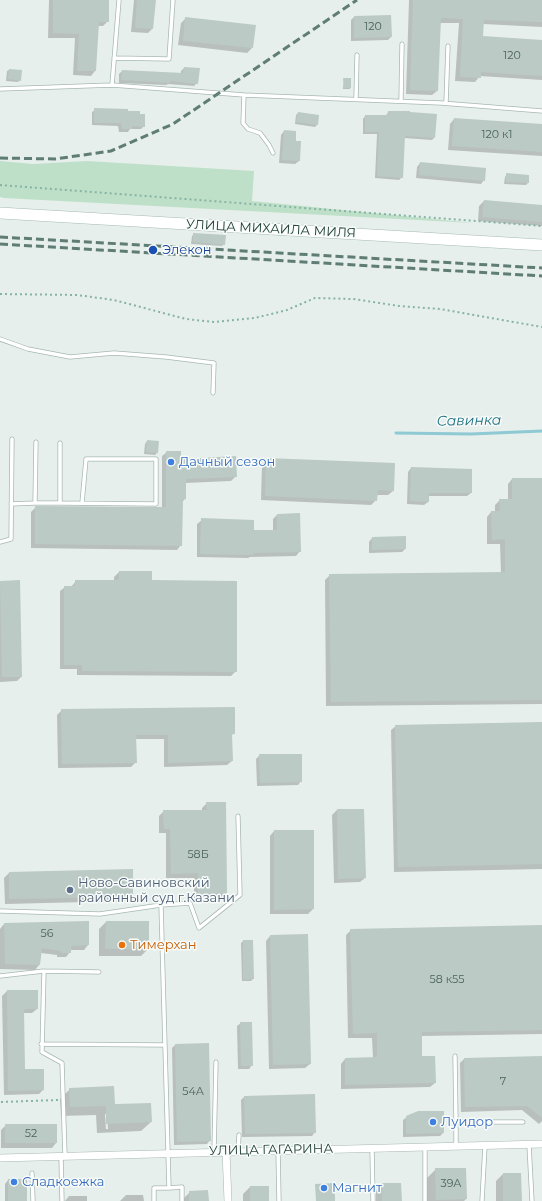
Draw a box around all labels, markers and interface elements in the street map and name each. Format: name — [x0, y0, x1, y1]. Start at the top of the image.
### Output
house number: 120 — [364, 20, 382, 34]
house number: 120 — [503, 49, 521, 63]
house number: 120 к1 — [482, 128, 512, 142]
street label: УЛИЦА МИХАИЛА МИЛЯ — [186, 217, 356, 241]
place label: Элекон — [162, 242, 212, 258]
marker: Элекон — [147, 244, 159, 256]
water label: Савинка — [437, 412, 501, 430]
place label: Дачный сезон — [179, 454, 275, 470]
marker: Дачный сезон — [166, 457, 176, 467]
house number: 58Б — [187, 848, 209, 862]
place label: Ново-Савиновский районный суд г.Казани — [78, 875, 235, 906]
marker: Ново-Савиновский районный суд г.Казани — [65, 885, 75, 895]
house number: 56 — [41, 927, 53, 941]
place label: Тимерхан — [130, 937, 196, 953]
marker: Тимерхан — [117, 940, 127, 950]
house number: 58 к55 — [430, 973, 464, 987]
house number: 7 — [500, 1075, 506, 1089]
house number: 54А — [182, 1085, 204, 1099]
place label: Луидор — [441, 1114, 493, 1130]
marker: Луидор — [428, 1117, 438, 1127]
house number: 52 — [25, 1127, 37, 1141]
street label: УЛИЦА ГАГАРИНА — [209, 1141, 333, 1159]
place label: Сладкоежка — [22, 1174, 104, 1190]
marker: Сладкоежка — [9, 1177, 19, 1187]
house number: 39А — [440, 1177, 462, 1191]
place label: Магнит — [332, 1180, 382, 1196]
marker: Магнит — [319, 1183, 329, 1193]

